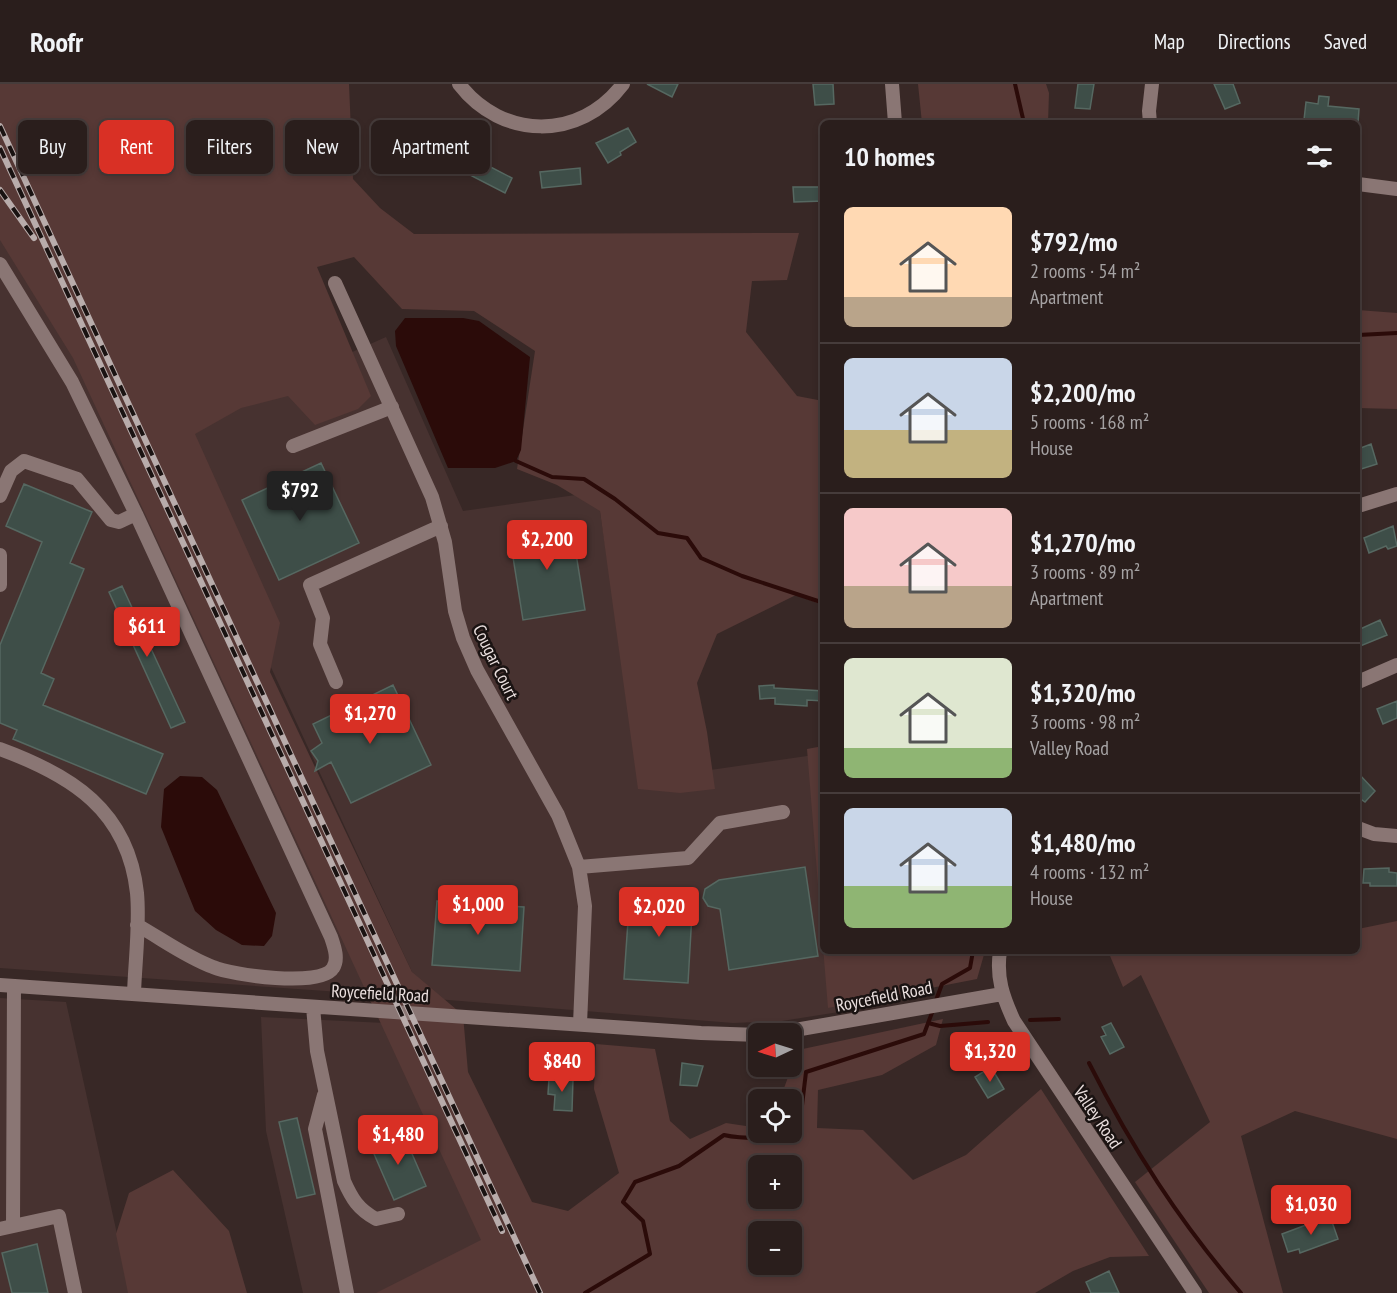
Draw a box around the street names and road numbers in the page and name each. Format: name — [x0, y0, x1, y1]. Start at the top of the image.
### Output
street label: Cougar Court — [468, 621, 524, 703]
street label: Roycefield Road — [834, 975, 934, 1017]
street label: Roycefield Road — [331, 979, 429, 1007]
street label: Valley Road — [1068, 1080, 1127, 1153]

